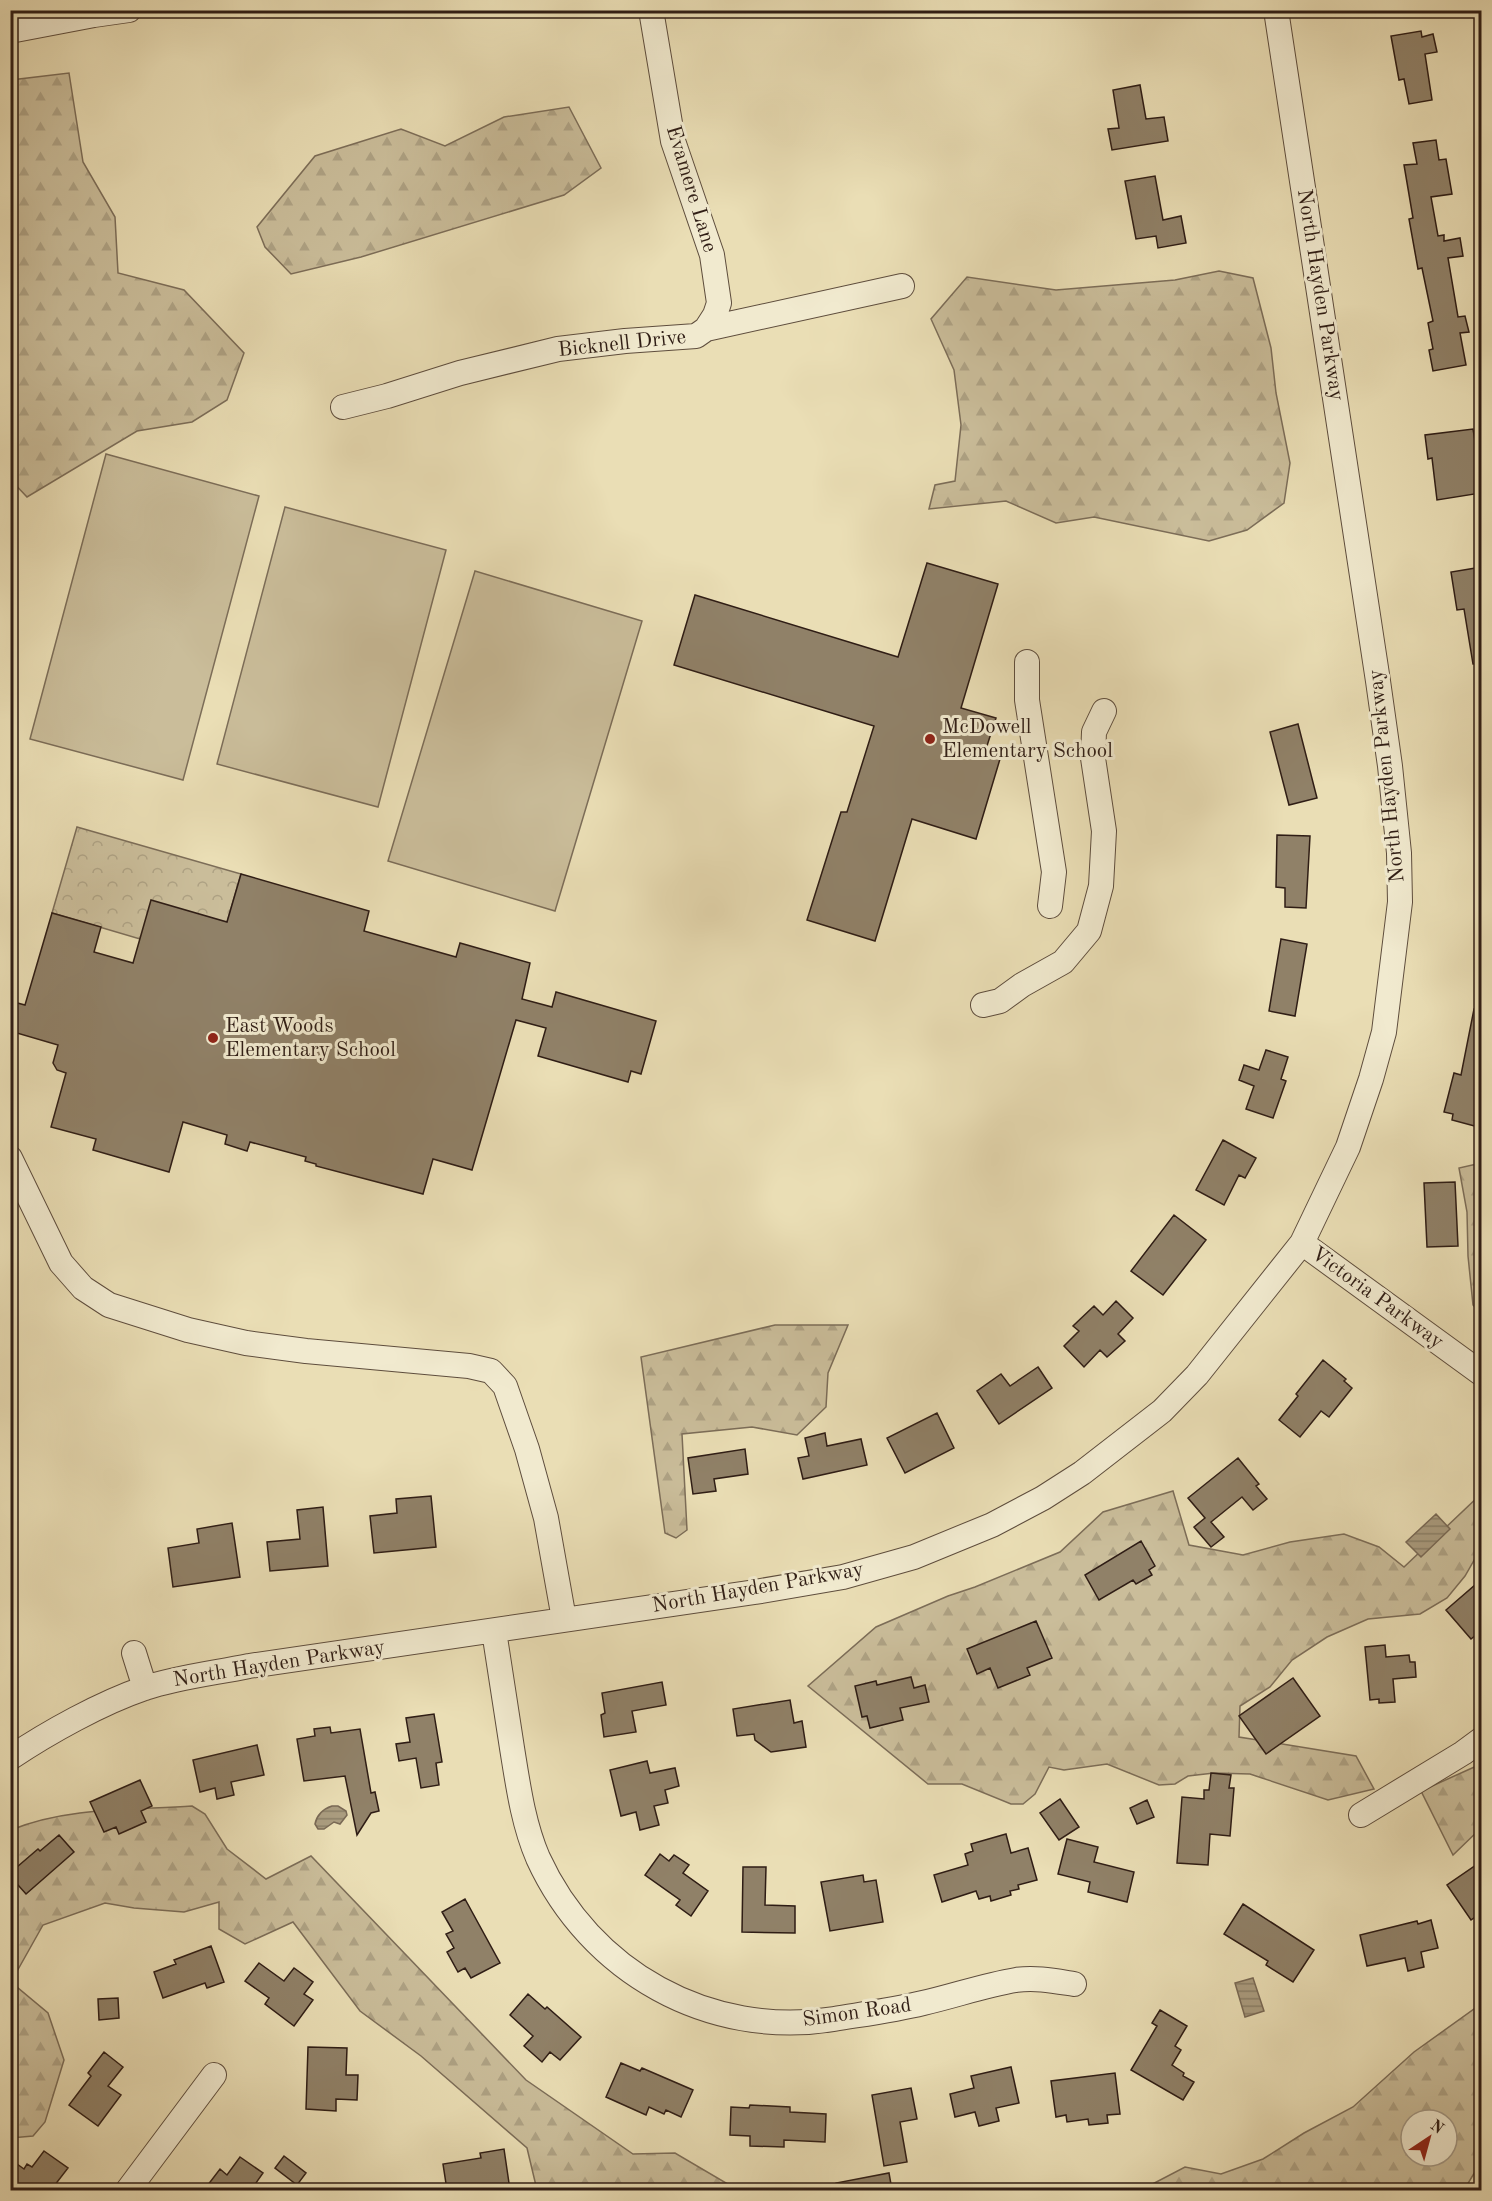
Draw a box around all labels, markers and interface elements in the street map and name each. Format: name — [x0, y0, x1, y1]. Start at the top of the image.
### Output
street label: Evamere Lane — [662, 123, 720, 255]
street label: North Hayden Parkway — [1293, 187, 1347, 403]
street label: Bicknell Drive — [557, 327, 687, 361]
street label: North Hayden Parkway — [1365, 668, 1409, 884]
place label: McDowell Elementary School — [942, 717, 1113, 762]
marker: McDowell Elementary School — [923, 732, 937, 746]
place label: East Woods Elementary School — [225, 1016, 396, 1061]
marker: East Woods Elementary School — [206, 1031, 220, 1045]
street label: Victoria Parkway — [1307, 1243, 1447, 1353]
street label: North Hayden Parkway — [651, 1559, 865, 1617]
street label: North Hayden Parkway — [171, 1637, 387, 1691]
street label: Simon Road — [801, 1995, 913, 2031]
north arrow — [1399, 2108, 1459, 2168]
text: N — [1427, 2117, 1447, 2138]

